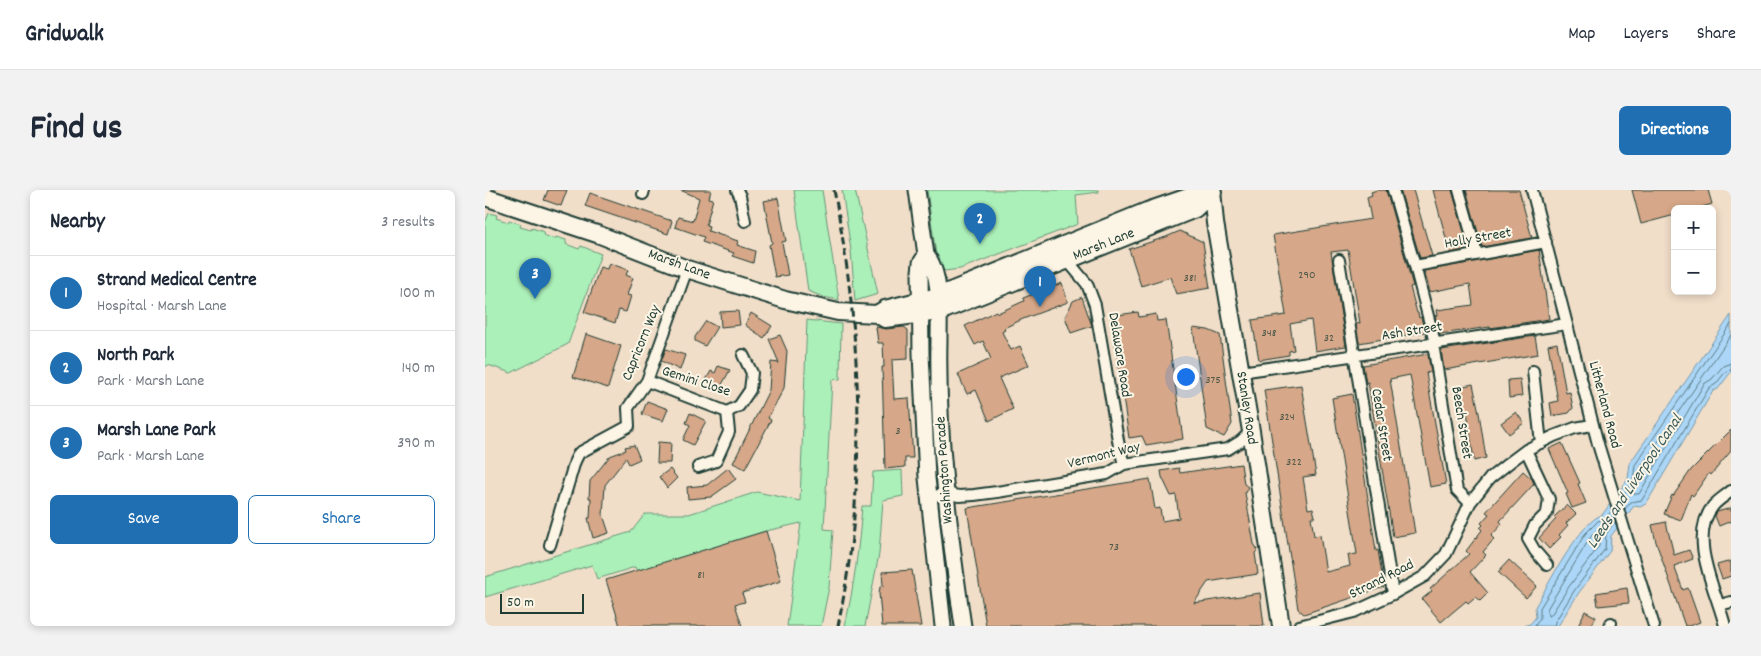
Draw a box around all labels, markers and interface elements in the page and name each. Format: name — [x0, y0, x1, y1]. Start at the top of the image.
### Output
text: Gridwalk — [25, 18, 104, 52]
text: Map — [1568, 22, 1595, 47]
text: Layers — [1623, 22, 1669, 47]
text: Share — [1697, 22, 1736, 47]
text: Find us — [30, 105, 122, 155]
button: Directions — [1619, 106, 1731, 155]
pin: 2 — [964, 203, 996, 244]
map controls — [1671, 205, 1716, 295]
button: + — [1671, 205, 1716, 250]
text: Nearby — [50, 208, 105, 238]
text: 3 results — [381, 211, 435, 234]
street label: Holly Street — [1443, 222, 1514, 256]
street label: Marsh Lane — [1070, 223, 1138, 267]
street label: Marsh Lane — [645, 244, 714, 287]
button: − — [1671, 250, 1716, 295]
pin: 3 — [519, 258, 551, 299]
pin: 1 — [1024, 266, 1056, 307]
house number: 290 — [1298, 267, 1316, 284]
text: Strand Medical Centre — [97, 268, 257, 295]
house number: 381 — [1184, 270, 1196, 287]
text: 1 — [64, 282, 68, 305]
text: 100 m — [399, 282, 435, 305]
text: Hospital · Marsh Lane — [97, 295, 227, 318]
street label: Capricorn Way — [617, 301, 668, 384]
street label: Delaware Road — [1101, 311, 1137, 399]
street label: Ash Street — [1380, 316, 1444, 348]
house number: 348 — [1261, 325, 1277, 342]
house number: 32 — [1324, 330, 1334, 347]
text: North Park — [97, 343, 174, 370]
text: 2 — [63, 357, 70, 380]
text: 140 m — [401, 357, 435, 380]
street label: Litherland Road — [1582, 359, 1626, 451]
street label: Gemini Close — [659, 361, 733, 404]
your location — [1173, 364, 1199, 390]
text: Park · Marsh Lane — [97, 370, 204, 393]
street label: Stanley Road — [1229, 370, 1263, 446]
house number: 375 — [1205, 372, 1221, 389]
street label: Beech Street — [1444, 385, 1478, 461]
street label: Cedar Street — [1364, 387, 1398, 463]
house number: 324 — [1279, 409, 1295, 426]
water label: Leeds and Liverpool Canal — [1582, 410, 1689, 553]
street label: Washington Parade — [930, 415, 960, 525]
text: Marsh Lane Park — [97, 418, 216, 445]
house number: 3 — [895, 423, 901, 440]
text: 3 — [62, 432, 70, 455]
text: 390 m — [397, 432, 435, 455]
street label: Vermont Way — [1065, 436, 1143, 476]
text: Park · Marsh Lane — [97, 445, 204, 468]
house number: 322 — [1286, 454, 1302, 471]
button: Save — [50, 495, 238, 544]
button: Share — [248, 495, 435, 544]
house number: 73 — [1109, 539, 1119, 556]
street label: Strand Road — [1346, 554, 1418, 606]
house number: 81 — [697, 567, 705, 584]
scale bar — [500, 591, 584, 614]
text: 50 m — [507, 593, 534, 613]

